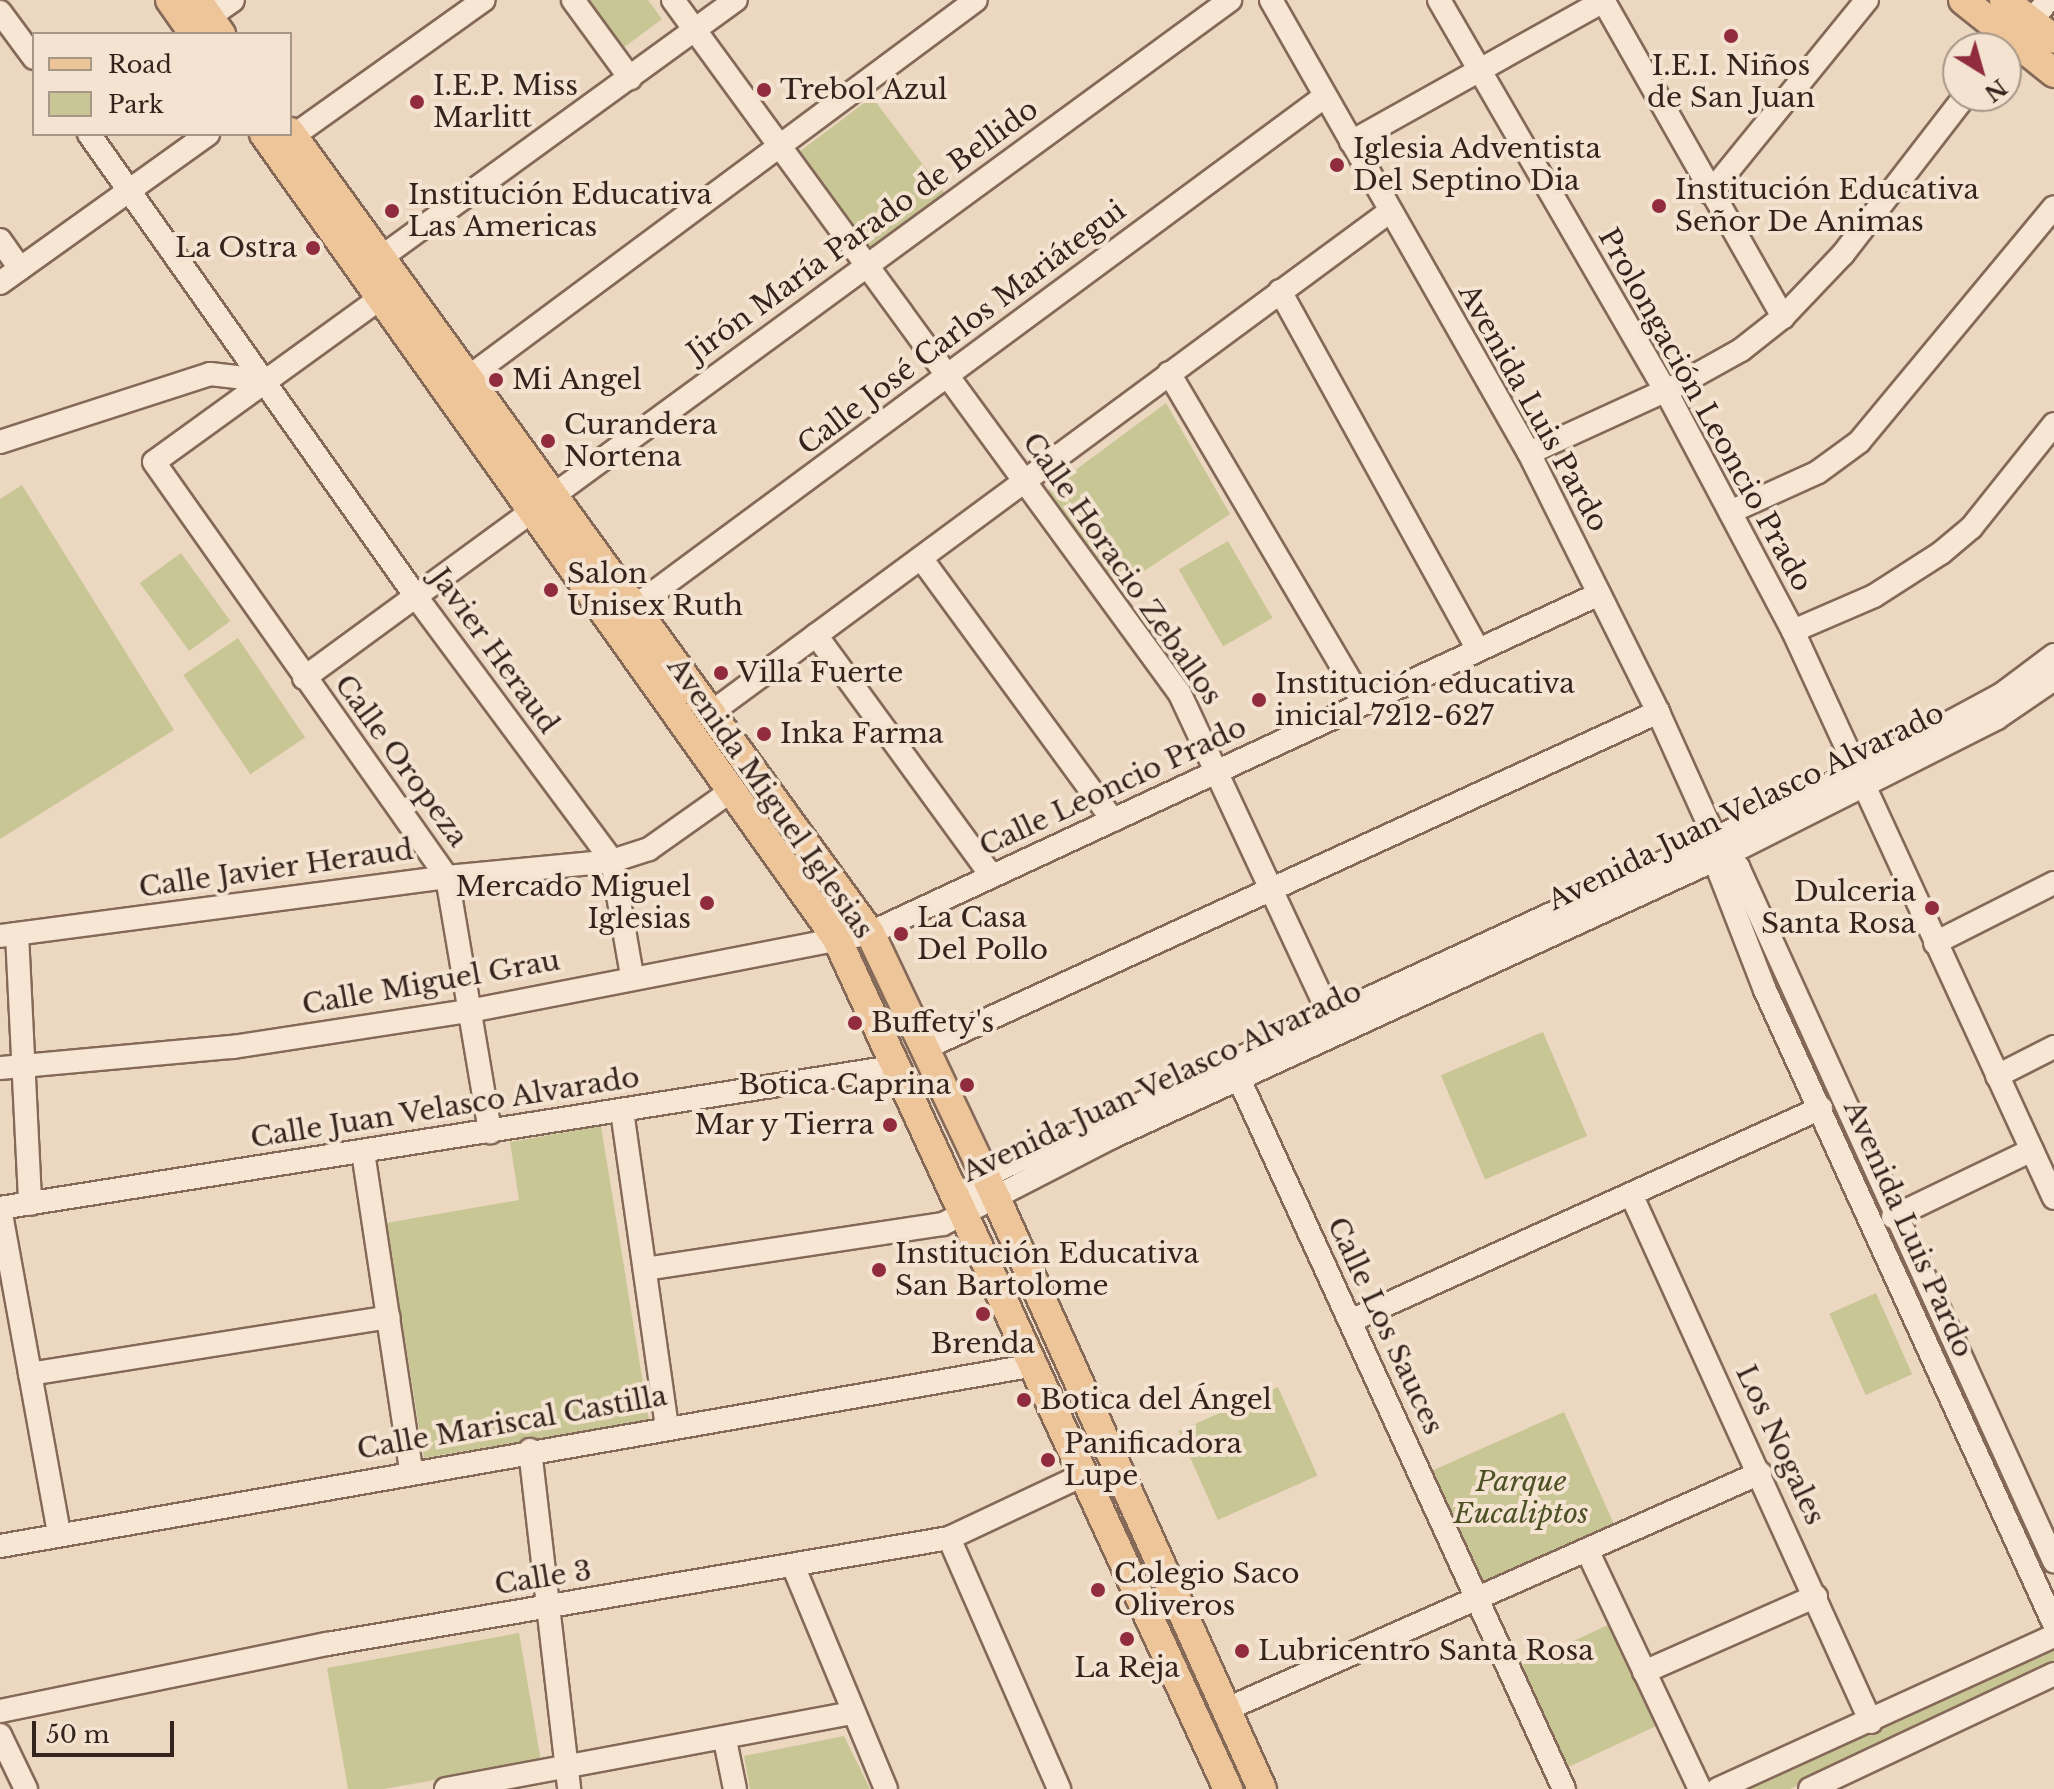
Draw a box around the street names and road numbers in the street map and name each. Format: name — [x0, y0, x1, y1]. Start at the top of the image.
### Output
street label: Jirón María Parado de Bellido — [681, 92, 1045, 370]
street label: Calle José Carlos Mariátegui — [792, 194, 1132, 462]
street label: Prolongación Leoncio Prado — [1591, 223, 1819, 597]
street label: Avenida Luis Pardo — [1451, 278, 1615, 538]
street label: Calle Horacio Zeballos — [1015, 427, 1229, 711]
street label: Javier Heraud — [423, 561, 565, 741]
street label: Avenida Miguel Iglesias — [660, 651, 880, 945]
street label: Calle Oropeza — [327, 669, 475, 853]
street label: Avenida Juan Velasco Alvarado — [1541, 696, 1951, 918]
street label: Calle Leoncio Prado — [974, 710, 1252, 864]
street label: Calle Javier Heraud — [136, 833, 416, 905]
street label: Calle Miguel Grau — [300, 944, 562, 1022]
street label: Avenida Juan Velasco Alvarado — [956, 974, 1368, 1190]
street label: Calle Juan Velasco Alvarado — [247, 1060, 643, 1156]
street label: Avenida Luis Pardo — [1836, 1095, 1980, 1363]
street label: Calle Los Sauces — [1320, 1212, 1450, 1440]
street label: Los Nogales — [1728, 1360, 1832, 1530]
street label: Calle Mariscal Castilla — [354, 1379, 670, 1467]
street label: Calle 3 — [492, 1554, 594, 1602]

